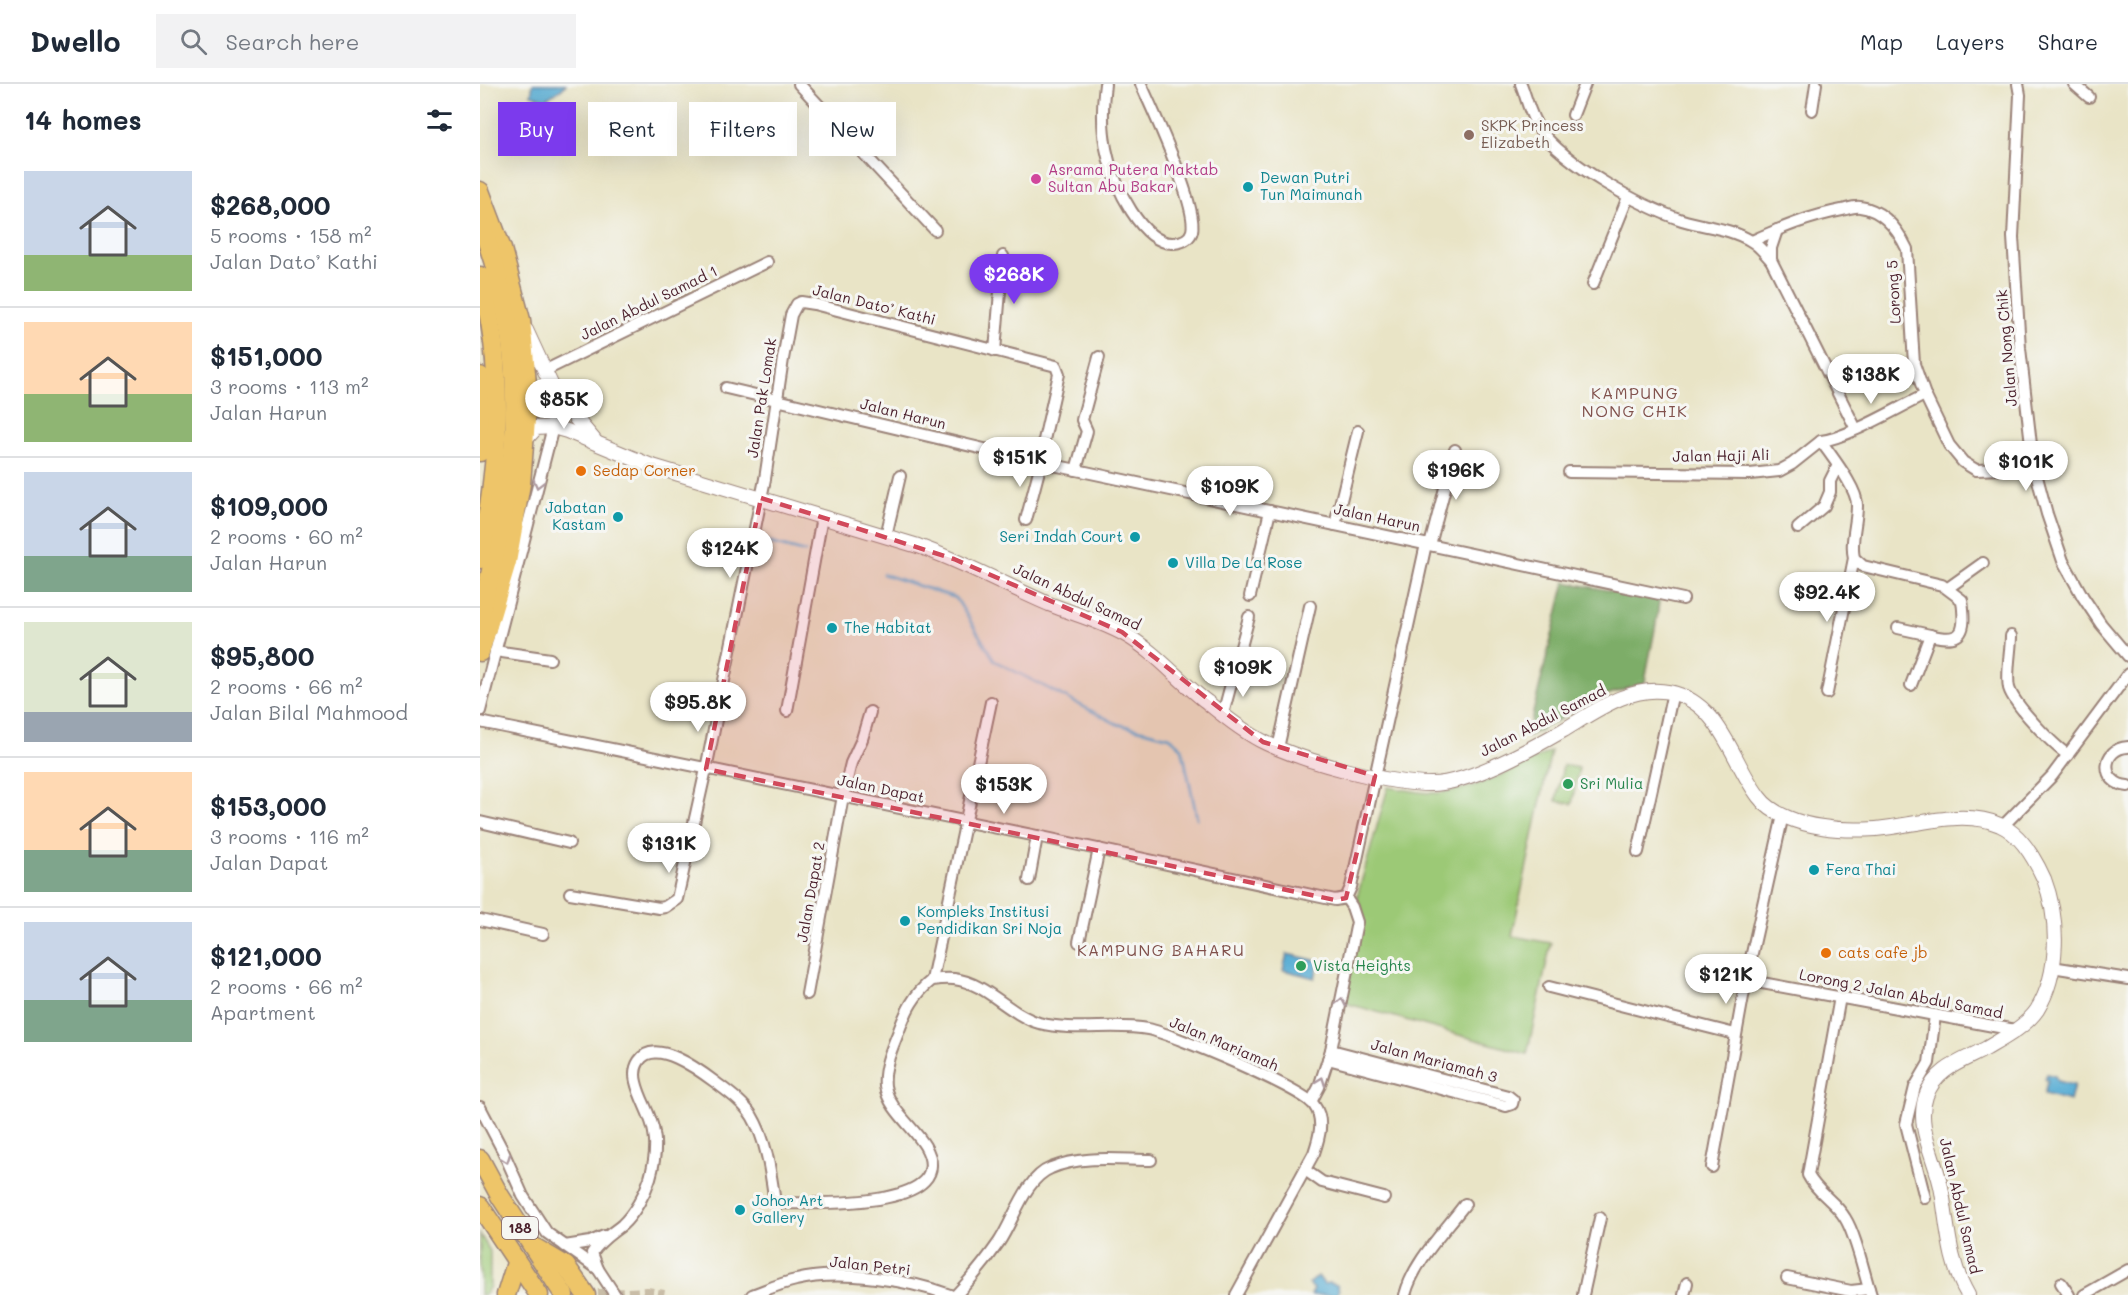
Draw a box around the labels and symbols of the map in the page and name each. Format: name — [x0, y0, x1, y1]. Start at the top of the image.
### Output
place label: SKPK Princess Elizabeth — [1481, 115, 1584, 152]
marker: SKPK Princess Elizabeth — [1462, 128, 1476, 142]
place label: Asrama Putera Maktab Sultan Abu Bakar — [1048, 159, 1218, 196]
place label: Dewan Putri Tun Maimunah — [1260, 167, 1362, 204]
marker: Asrama Putera Maktab Sultan Abu Bakar — [1029, 172, 1043, 186]
marker: Dewan Putri Tun Maimunah — [1241, 180, 1255, 194]
pin: $268K — [972, 254, 1056, 305]
street label: Jalan Abdul Samad 1 — [577, 260, 720, 344]
street label: Lorong 5 — [1881, 260, 1905, 324]
street label: Jalan Dato’ Kathi — [811, 279, 938, 329]
street label: Jalan Nong Chik — [1991, 289, 2021, 407]
street label: Jalan Pak Lomak — [742, 336, 780, 459]
pin: $138K — [1829, 354, 1913, 405]
pin: $85K — [528, 379, 600, 430]
district label: KAMPUNG NONG CHIK — [1582, 382, 1688, 421]
street label: Jalan Harun — [858, 393, 948, 433]
pin: $151K — [978, 437, 1062, 488]
pin: $101K — [1984, 441, 2068, 492]
street label: Jalan Haji Ali — [1672, 444, 1770, 466]
pin: $196K — [1414, 450, 1498, 501]
place label: Sedap Corner — [593, 460, 696, 480]
marker: Sedap Corner — [574, 464, 588, 478]
pin: $109K — [1188, 466, 1272, 517]
one-way arrow — [533, 478, 546, 488]
place label: Jabatan Kastam — [545, 497, 606, 534]
street label: Jalan Harun — [1332, 498, 1422, 536]
marker: Jabatan Kastam — [611, 510, 625, 524]
place label: Seri Indah Court — [999, 526, 1123, 546]
pin: $124K — [688, 528, 772, 579]
marker: Seri Indah Court — [1128, 530, 1142, 544]
place label: Villa De La Rose — [1185, 552, 1302, 572]
marker: Villa De La Rose — [1166, 556, 1180, 570]
street label: Jalan Abdul Samad — [1010, 558, 1144, 634]
pin: $92.4K — [1778, 572, 1876, 623]
place label: The Habitat — [844, 617, 932, 637]
marker: The Habitat — [825, 621, 839, 635]
pin: $109K — [1201, 647, 1285, 698]
street label: Jalan Abdul Samad — [1476, 680, 1609, 760]
pin: $95.8K — [649, 682, 747, 733]
pin: $153K — [962, 764, 1046, 815]
street label: Jalan Dapat — [836, 769, 927, 807]
place label: Sri Mulia — [1580, 773, 1643, 793]
marker: Sri Mulia — [1561, 777, 1575, 791]
pin: $131K — [627, 823, 711, 874]
street label: Jalan Dapat 2 — [791, 840, 829, 944]
place label: Fera Thai — [1826, 859, 1896, 879]
marker: Fera Thai — [1807, 863, 1821, 877]
place label: Kompleks Institusi Pendidikan Sri Noja — [917, 901, 1062, 938]
marker: Kompleks Institusi Pendidikan Sri Noja — [898, 914, 912, 928]
district label: KAMPUNG BAHARU — [1077, 939, 1245, 960]
place label: cats cafe jb — [1838, 942, 1928, 962]
marker: cats cafe jb — [1819, 946, 1833, 960]
pin: $121K — [1684, 954, 1768, 1005]
place label: Vista Heights — [1313, 955, 1411, 975]
marker: Vista Heights — [1294, 959, 1308, 973]
street label: Lorong 2 Jalan Abdul Samad — [1798, 963, 2005, 1023]
one-way arrow — [1334, 998, 1347, 1008]
street label: Jalan Mariamah — [1167, 1011, 1282, 1075]
street label: Jalan Mariamah 3 — [1369, 1034, 1500, 1087]
one-way arrow — [1313, 1077, 1326, 1087]
street label: Jalan Abdul Samad — [1936, 1136, 1986, 1276]
one-way arrow — [499, 1153, 512, 1164]
place label: Johor Art Gallery — [752, 1190, 823, 1227]
marker: Johor Art Gallery — [733, 1203, 747, 1217]
road number: 188 — [502, 1217, 538, 1239]
street label: Jalan Petri — [829, 1251, 911, 1279]

